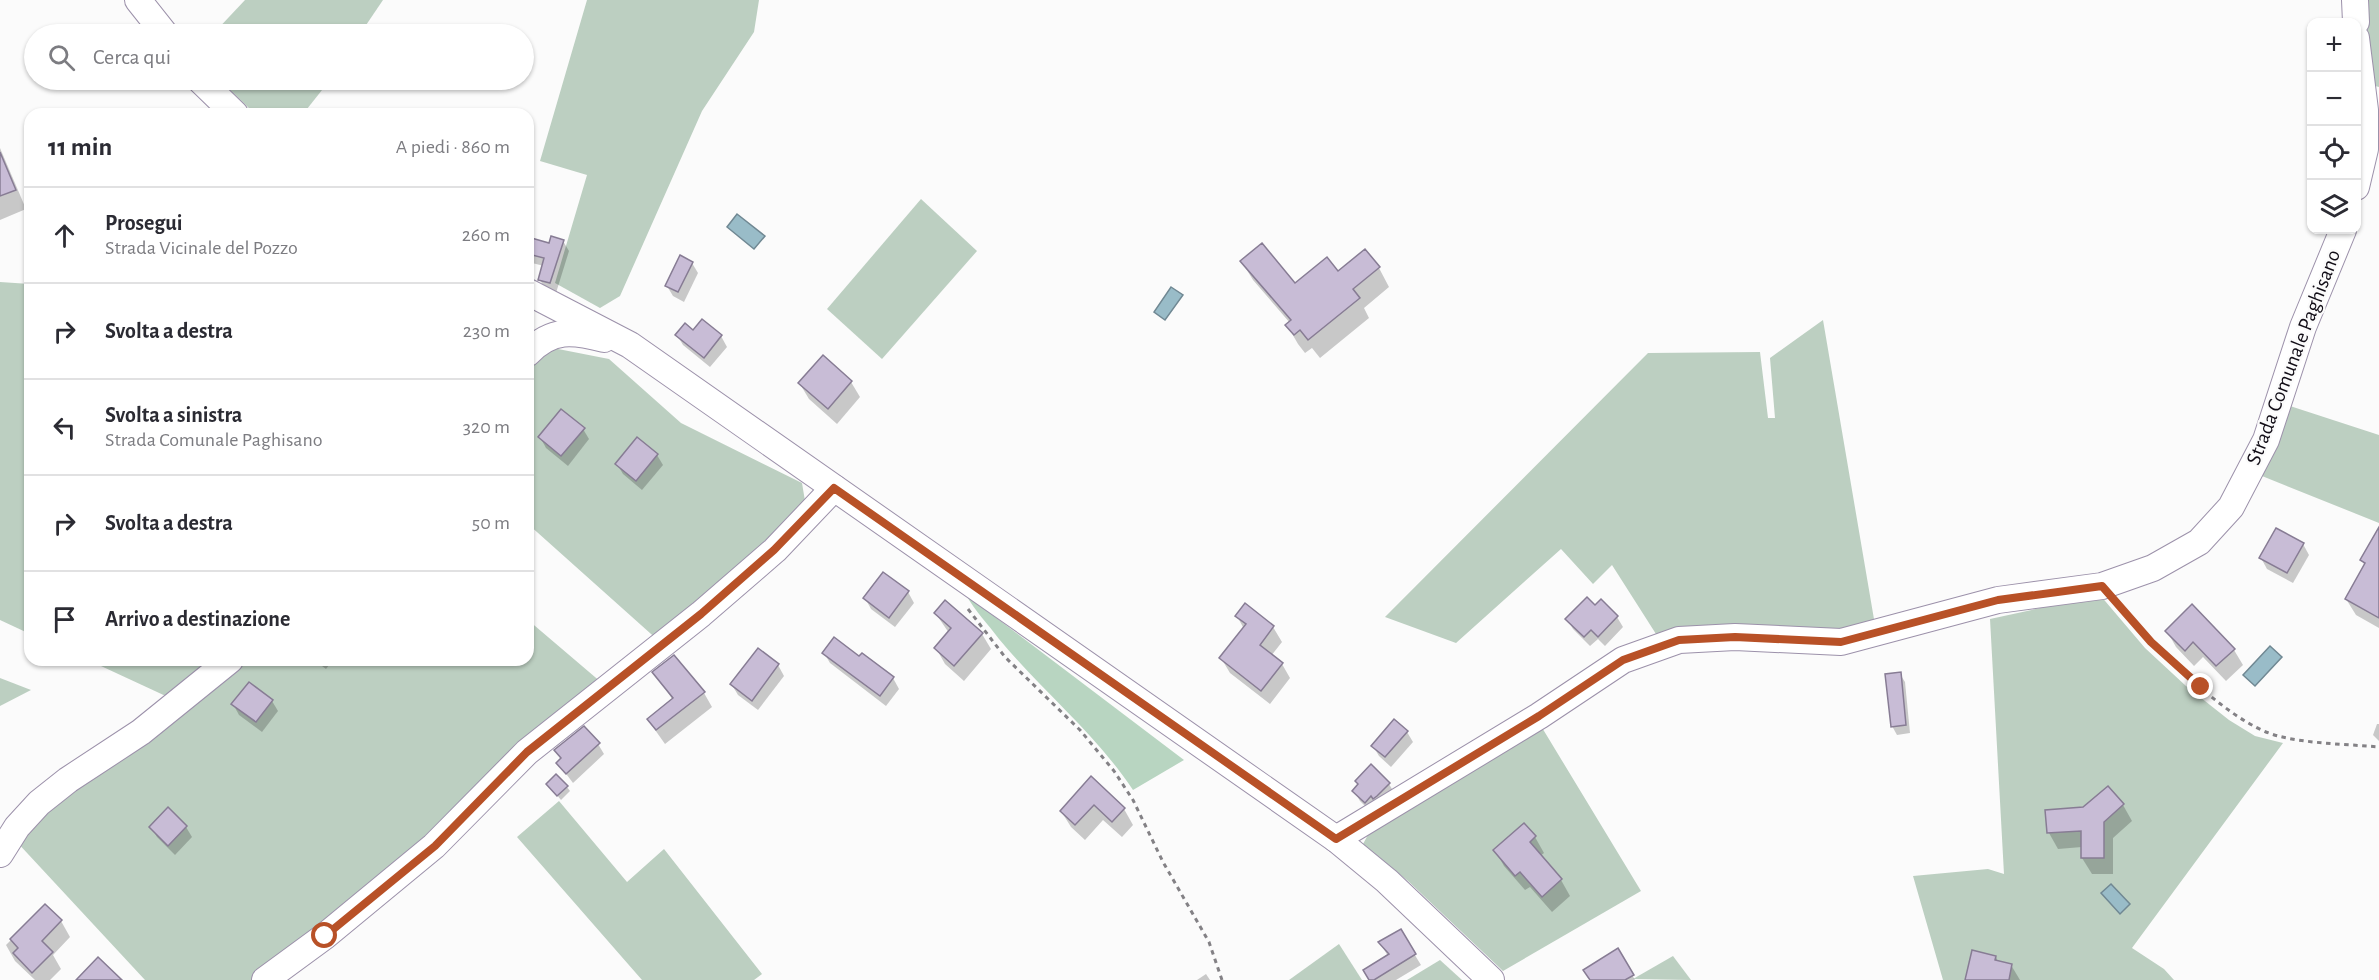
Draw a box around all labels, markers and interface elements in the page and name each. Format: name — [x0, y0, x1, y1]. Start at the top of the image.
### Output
map controls — [2307, 18, 2361, 234]
button: + — [2307, 18, 2361, 72]
search box — [24, 24, 534, 90]
icon: search — [45, 41, 78, 74]
text: Cerca qui — [93, 46, 171, 68]
button: − — [2307, 72, 2361, 126]
button: locate — [2307, 126, 2361, 180]
text: 11 min — [48, 134, 112, 160]
text: A piedi · 860 m — [396, 137, 510, 157]
button: layers — [2307, 180, 2361, 234]
text: Prosegui — [105, 212, 182, 234]
icon: ahead — [48, 219, 81, 252]
text: 260 m — [462, 225, 510, 245]
text: Strada Vicinale del Pozzo — [105, 238, 298, 258]
street label: Strada Comunale Paghisano — [2243, 247, 2344, 468]
icon: right — [48, 315, 81, 348]
text: Svolta a destra — [105, 320, 233, 342]
text: 230 m — [463, 321, 510, 341]
text: Svolta a sinistra — [105, 404, 242, 426]
icon: left — [48, 411, 81, 444]
text: 320 m — [463, 417, 510, 437]
text: Strada Comunale Paghisano — [105, 430, 323, 450]
icon: right — [48, 507, 81, 540]
text: Svolta a destra — [105, 512, 233, 534]
text: 50 m — [472, 513, 510, 533]
icon: arrive — [48, 603, 81, 636]
text: Arrivo a destinazione — [105, 608, 290, 630]
route end — [2187, 673, 2213, 699]
route start — [311, 922, 337, 948]

